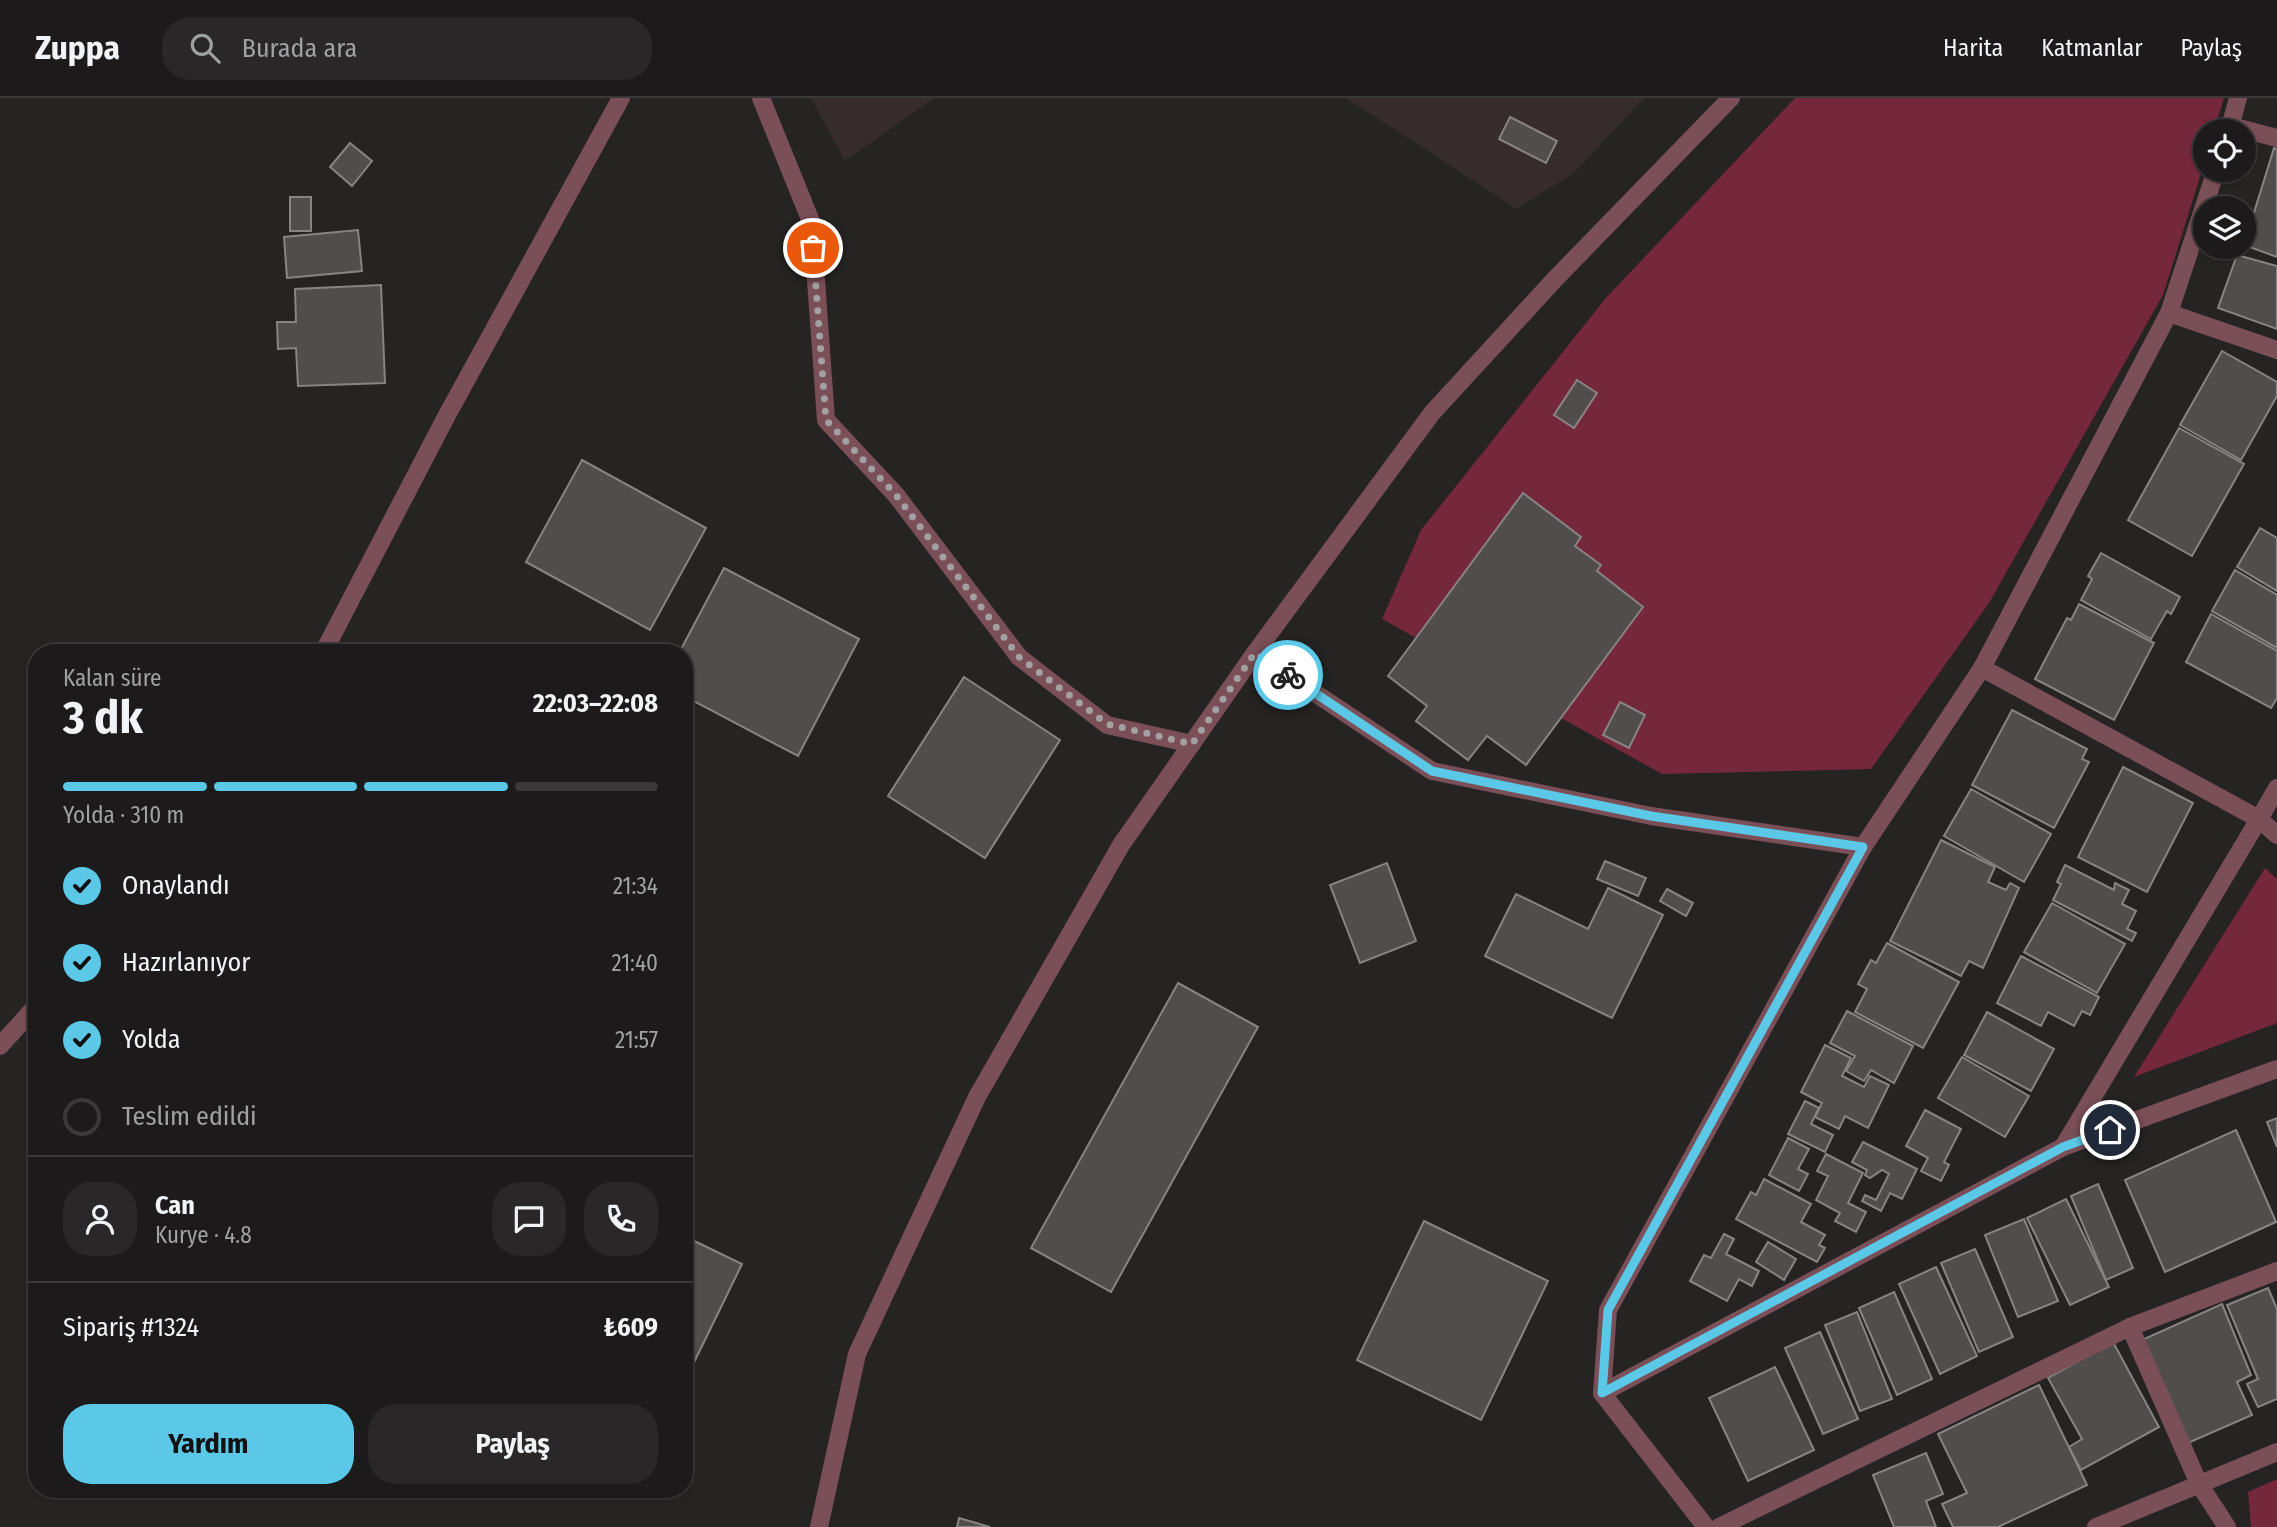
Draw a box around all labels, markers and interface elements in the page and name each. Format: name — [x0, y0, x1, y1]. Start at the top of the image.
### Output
search box — [162, 17, 652, 80]
text: Zuppa — [35, 28, 120, 68]
icon: search — [186, 29, 224, 67]
text: Burada ara — [242, 33, 357, 64]
text: Harita — [1943, 34, 2003, 62]
text: Katmanlar — [2041, 34, 2143, 62]
text: Paylaş — [2181, 34, 2242, 62]
map controls — [2193, 119, 2256, 259]
button: locate — [2193, 119, 2256, 182]
button: layers — [2193, 196, 2256, 259]
pin — [783, 218, 843, 278]
icon: bag — [794, 229, 832, 267]
courier — [1253, 640, 1323, 710]
icon: bike — [1269, 656, 1307, 694]
text: Kalan süre — [63, 664, 161, 692]
text: 22:03–22:08 — [533, 688, 658, 719]
text: 3 dk — [63, 690, 143, 745]
text: Yolda · 310 m — [63, 801, 184, 829]
icon: check — [63, 867, 101, 905]
text: Onaylandı — [122, 870, 230, 901]
text: 21:34 — [613, 872, 658, 900]
icon: check — [63, 944, 101, 982]
text: Hazırlanıyor — [122, 947, 250, 978]
text: 21:40 — [612, 949, 658, 977]
icon: check — [63, 1021, 101, 1059]
text: Yolda — [122, 1024, 181, 1055]
text: 21:57 — [615, 1026, 658, 1054]
pin — [2080, 1100, 2140, 1160]
text: Teslim edildi — [122, 1101, 257, 1132]
icon: home — [2091, 1111, 2129, 1149]
button: person — [63, 1182, 137, 1256]
button: chat — [492, 1182, 566, 1256]
button: phone — [584, 1182, 658, 1256]
text: Can — [155, 1190, 195, 1221]
text: Kurye · 4.8 — [155, 1221, 252, 1249]
text: Sipariş #1324 — [63, 1312, 199, 1343]
text: ₺609 — [604, 1312, 658, 1343]
button: Yardım — [63, 1404, 354, 1484]
button: Paylaş — [368, 1404, 658, 1484]

